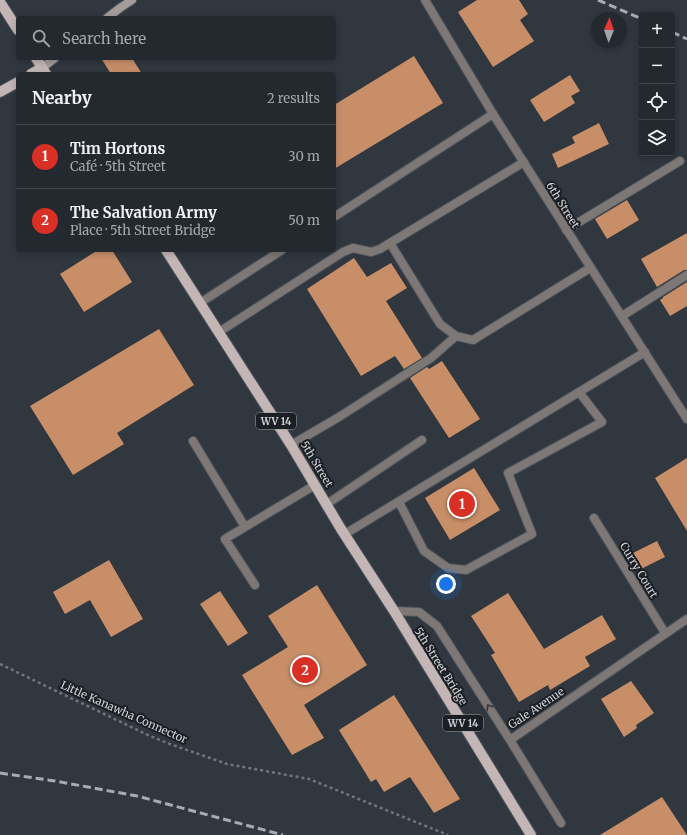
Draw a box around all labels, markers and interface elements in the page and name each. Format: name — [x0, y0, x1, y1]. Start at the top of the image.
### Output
north arrow — [591, 12, 627, 48]
map controls — [639, 12, 675, 156]
button: + — [639, 12, 675, 48]
search box — [16, 16, 336, 60]
icon: search — [30, 27, 52, 49]
text: Search here — [62, 29, 146, 48]
button: − — [639, 48, 675, 84]
button: locate — [639, 84, 675, 120]
text: Nearby — [32, 87, 92, 109]
text: 2 results — [267, 90, 320, 107]
button: layers — [639, 120, 675, 156]
text: Tim Hortons — [70, 139, 165, 158]
text: 1 — [42, 148, 48, 165]
text: 30 m — [288, 148, 320, 165]
text: Café · 5th Street — [70, 158, 166, 175]
street label: 6th Street — [543, 179, 583, 231]
text: The Salvation Army — [70, 203, 217, 222]
text: 2 — [41, 212, 49, 229]
text: 50 m — [288, 212, 320, 229]
text: Place · 5th Street Bridge — [70, 222, 215, 239]
road number: WV 14 — [256, 413, 296, 429]
street label: 5th Street — [298, 438, 337, 490]
pin: 1 — [449, 489, 475, 519]
street label: Curry Court — [617, 540, 661, 601]
your location — [436, 574, 456, 594]
street label: 5th Street Bridge — [411, 625, 471, 708]
pin: 2 — [292, 655, 318, 685]
street label: Little Kanawha Connector — [58, 678, 190, 746]
street label: Gale Avenue — [505, 684, 567, 732]
one-way arrow — [486, 704, 494, 711]
road number: WV 14 — [443, 715, 483, 731]

